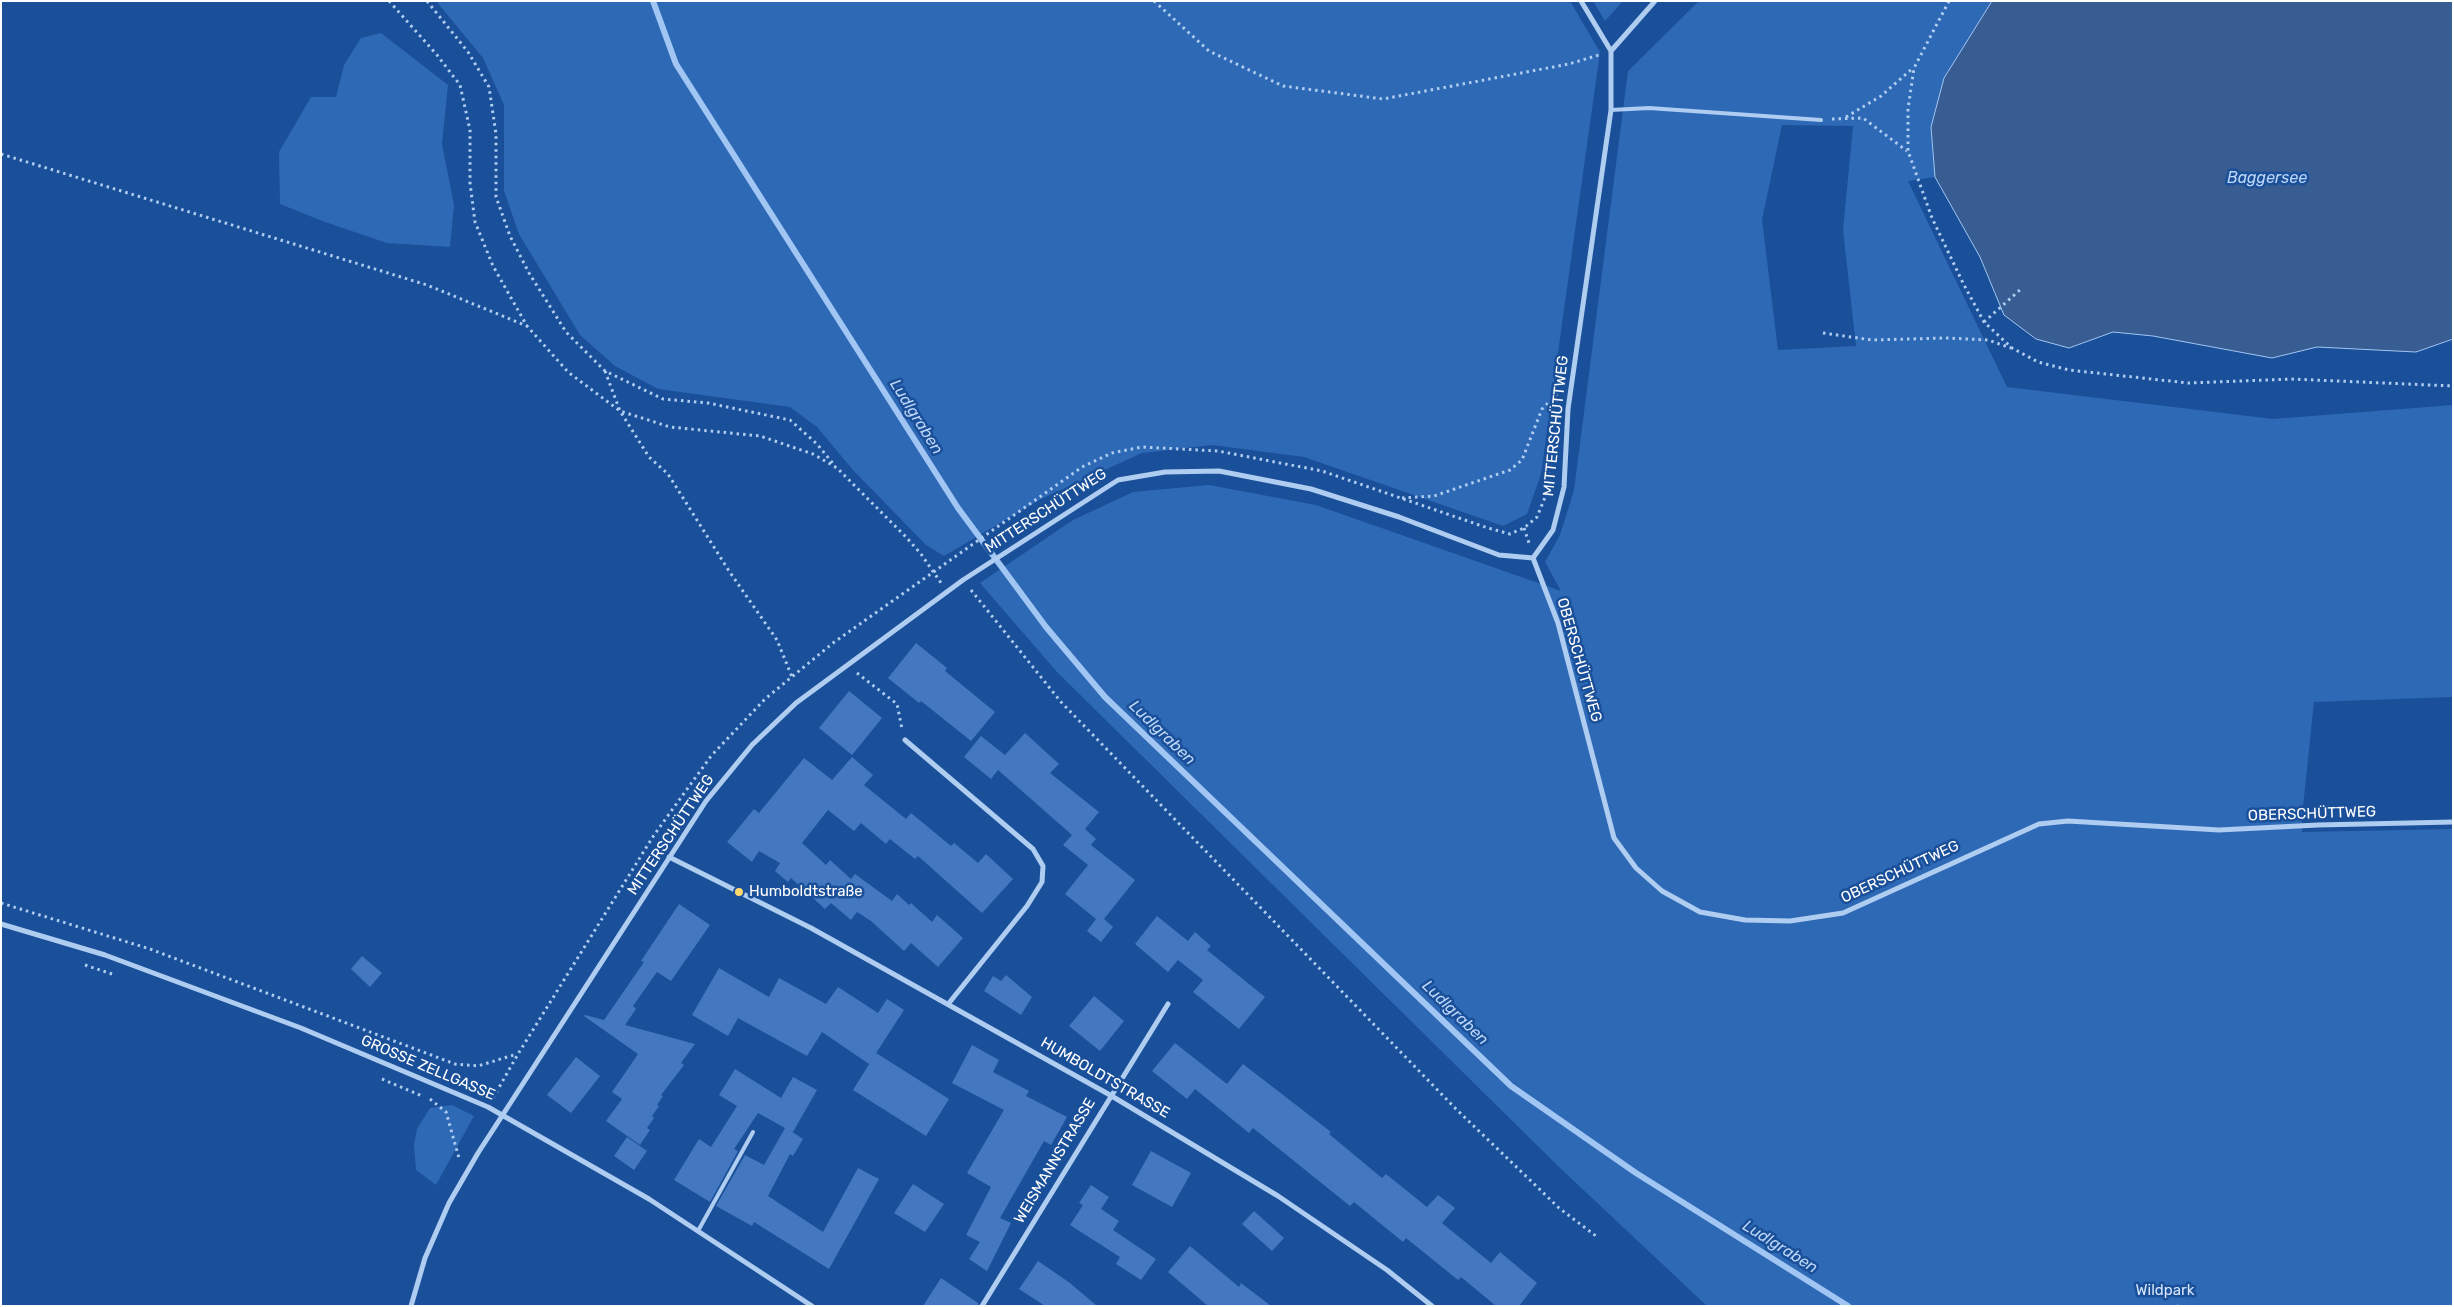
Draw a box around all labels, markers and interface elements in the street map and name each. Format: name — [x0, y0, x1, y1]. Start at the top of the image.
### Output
water label: Baggersee — [2227, 168, 2307, 188]
street label: MITTERSCHÜTTWEG — [1540, 355, 1572, 497]
water label: Ludlgraben — [885, 376, 947, 458]
street label: MITTERSCHÜTTWEG — [982, 465, 1110, 557]
street label: OBERSCHÜTTWEG — [1553, 596, 1605, 724]
water label: Ludlgraben — [1125, 697, 1199, 769]
street label: MITTERSCHÜTTWEG — [624, 771, 718, 899]
street label: OBERSCHÜTTWEG — [2248, 803, 2376, 825]
street label: OBERSCHÜTTWEG — [1838, 837, 1962, 907]
place label: Humboldtstraße — [749, 883, 863, 901]
marker: Humboldtstraße — [733, 886, 745, 898]
water label: Ludlgraben — [1418, 977, 1492, 1049]
street label: GROSSE ZELLGASSE — [358, 1032, 498, 1104]
street label: HUMBOLDTSTRASSE — [1037, 1034, 1173, 1122]
street label: WEISMANNSTRASSE — [1011, 1095, 1099, 1227]
water label: Ludlgraben — [1739, 1216, 1821, 1278]
park label: Wildpark — [2136, 1282, 2194, 1300]

